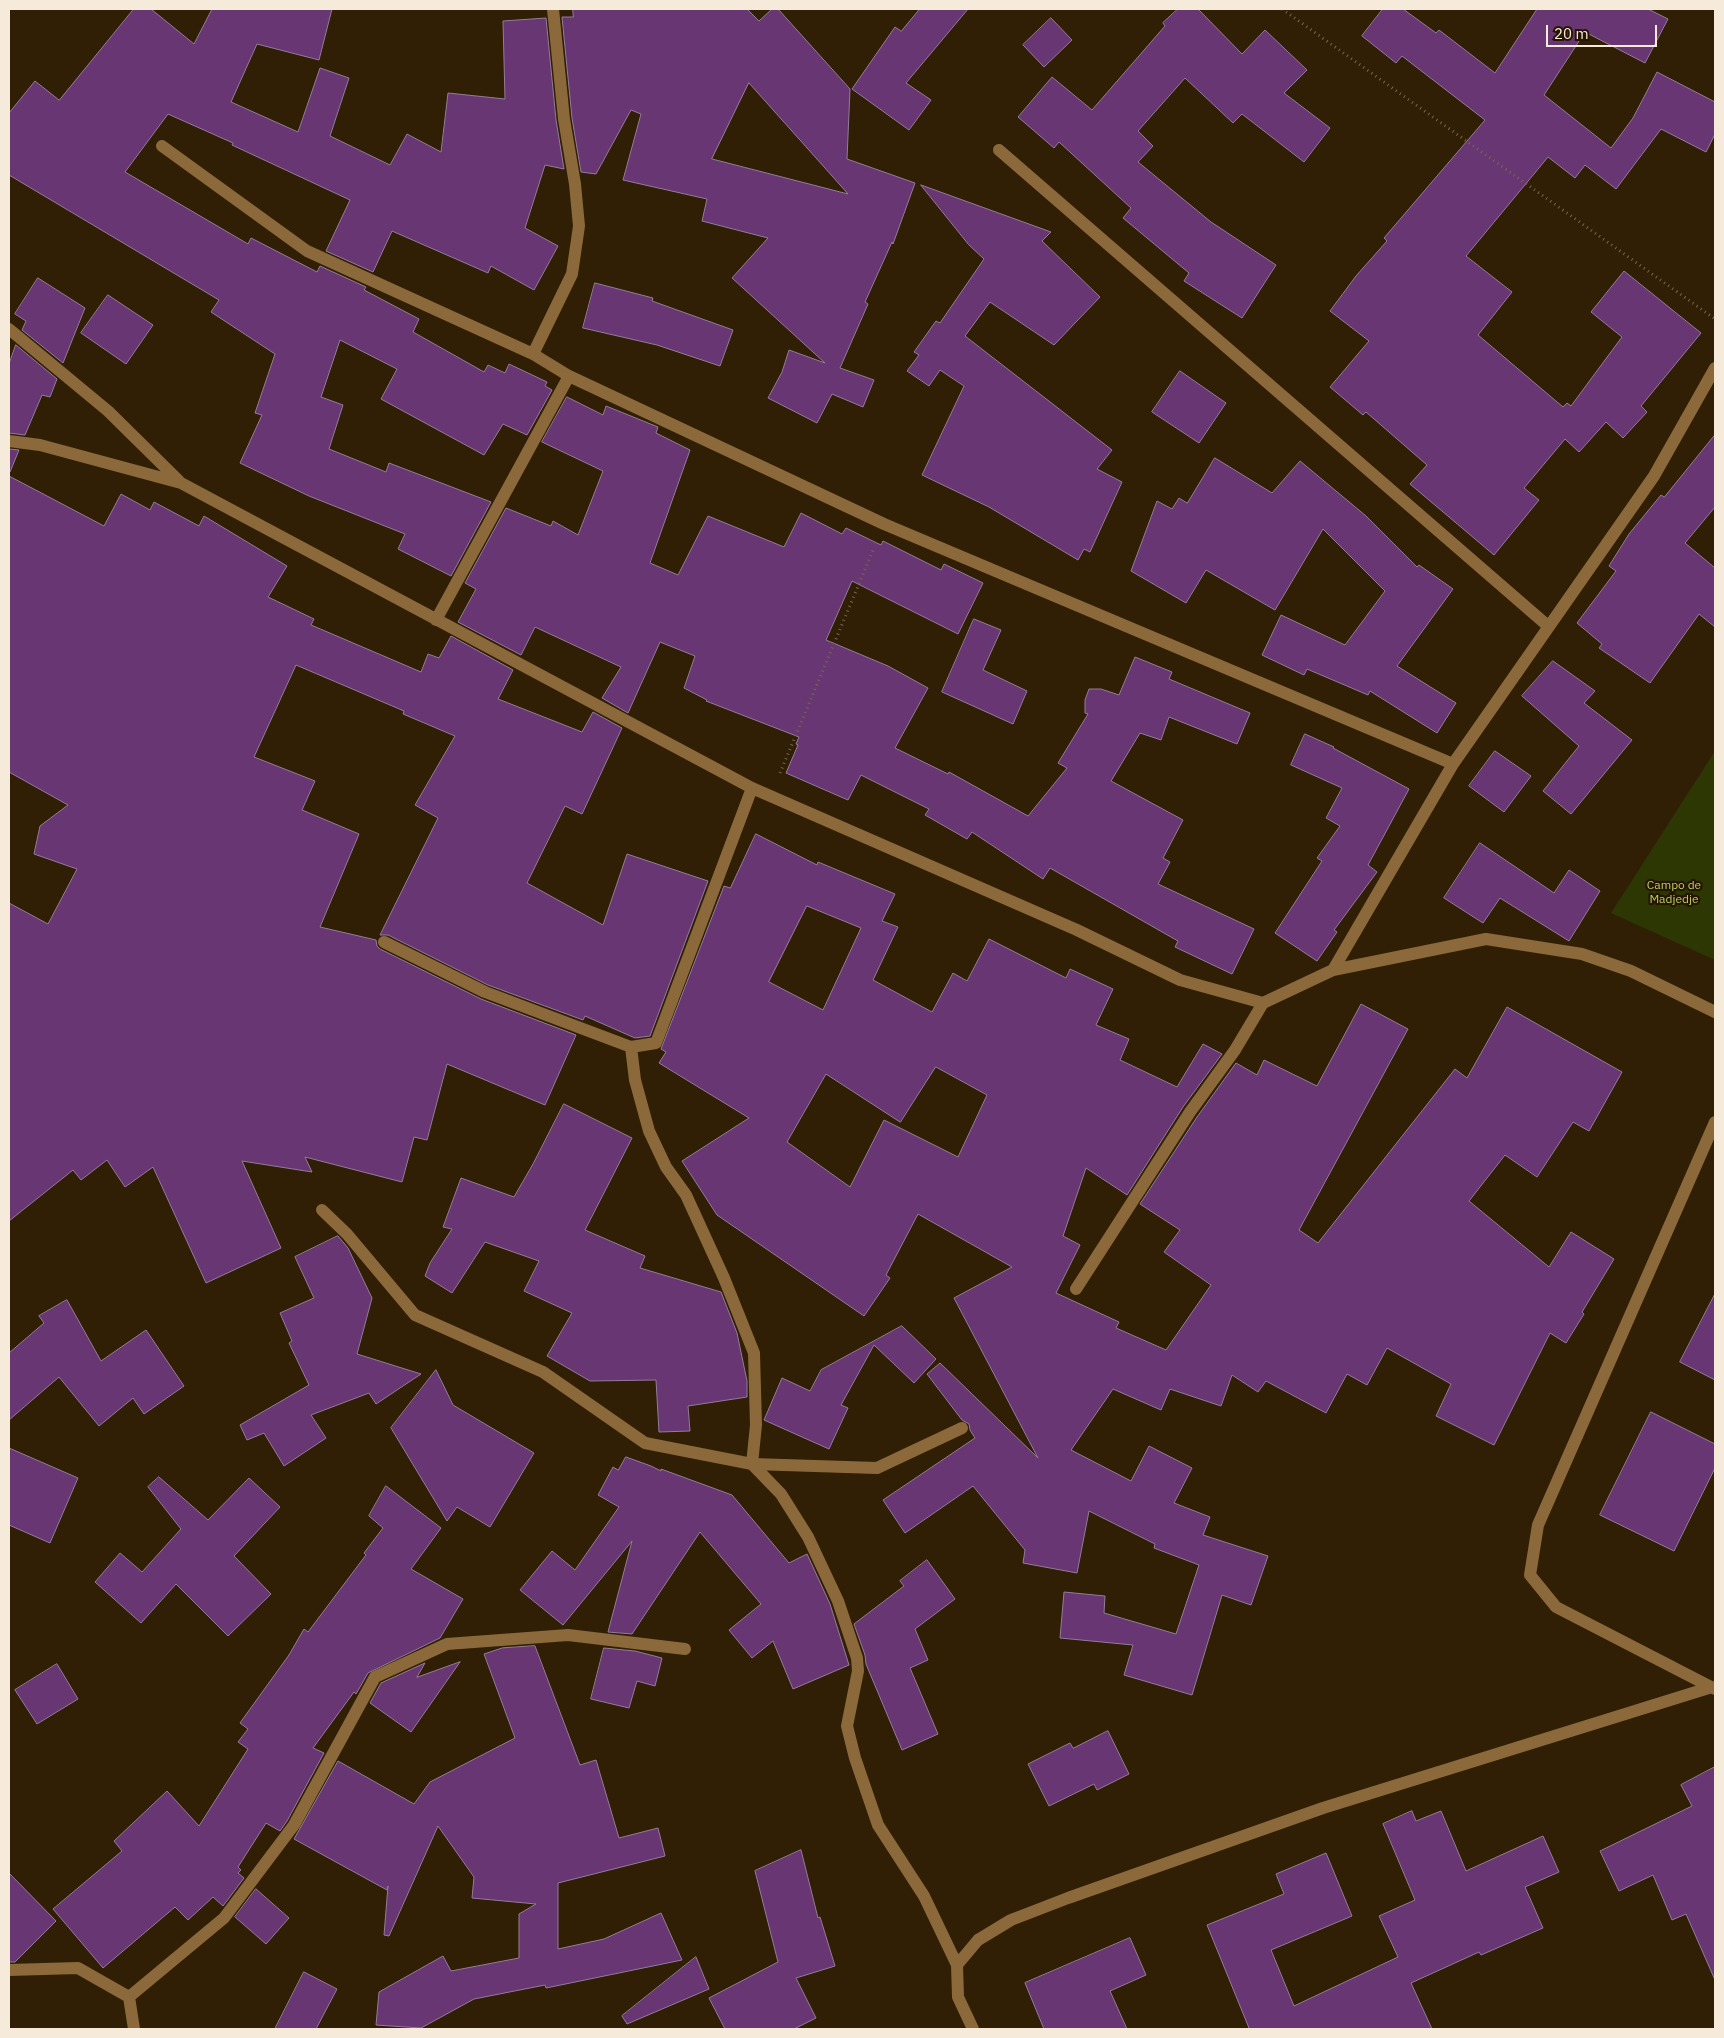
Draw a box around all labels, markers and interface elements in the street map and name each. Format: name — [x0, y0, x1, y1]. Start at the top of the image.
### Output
scale bar — [1549, 15, 1660, 47]
text: 20 m — [1554, 24, 1589, 43]
park label: Campo de Madjedje — [1647, 879, 1701, 907]

